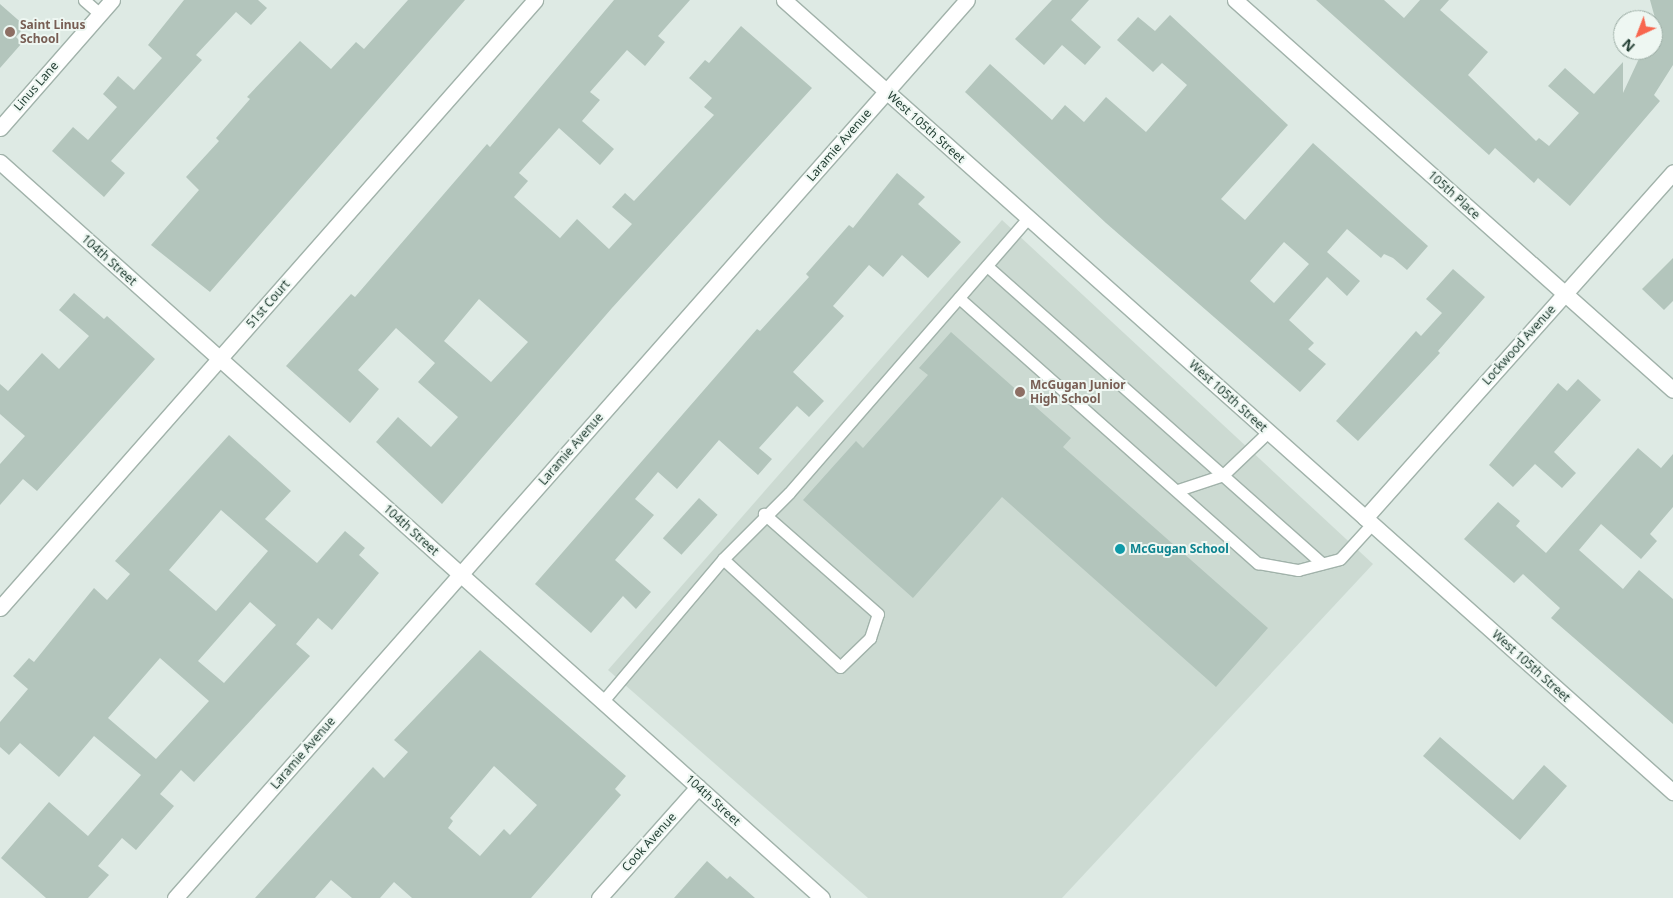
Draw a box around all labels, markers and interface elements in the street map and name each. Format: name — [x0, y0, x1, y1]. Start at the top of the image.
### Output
north arrow — [1613, 10, 1663, 60]
place label: Saint Linus School — [20, 18, 85, 46]
marker: Saint Linus School — [4, 26, 16, 38]
text: N — [1617, 35, 1639, 56]
street label: Linus Lane — [11, 59, 61, 113]
street label: West 105th Street — [884, 88, 968, 166]
street label: Laramie Avenue — [804, 106, 874, 184]
street label: 105th Place — [1425, 168, 1483, 222]
street label: 104th Street — [79, 232, 139, 288]
street label: 51st Court — [243, 277, 293, 331]
street label: Lockwood Avenue — [1479, 302, 1559, 388]
street label: West 105th Street — [1186, 357, 1270, 435]
place label: McGugan Junior High School — [1030, 378, 1126, 406]
marker: McGugan Junior High School — [1014, 386, 1026, 398]
street label: Laramie Avenue — [536, 410, 606, 488]
street label: 104th Street — [381, 502, 441, 558]
place label: McGugan School — [1130, 542, 1229, 556]
marker: McGugan School — [1114, 543, 1126, 555]
street label: West 105th Street — [1489, 627, 1573, 705]
street label: Laramie Avenue — [268, 714, 338, 792]
street label: 104th Street — [683, 772, 743, 828]
street label: Cook Avenue — [619, 810, 679, 874]

